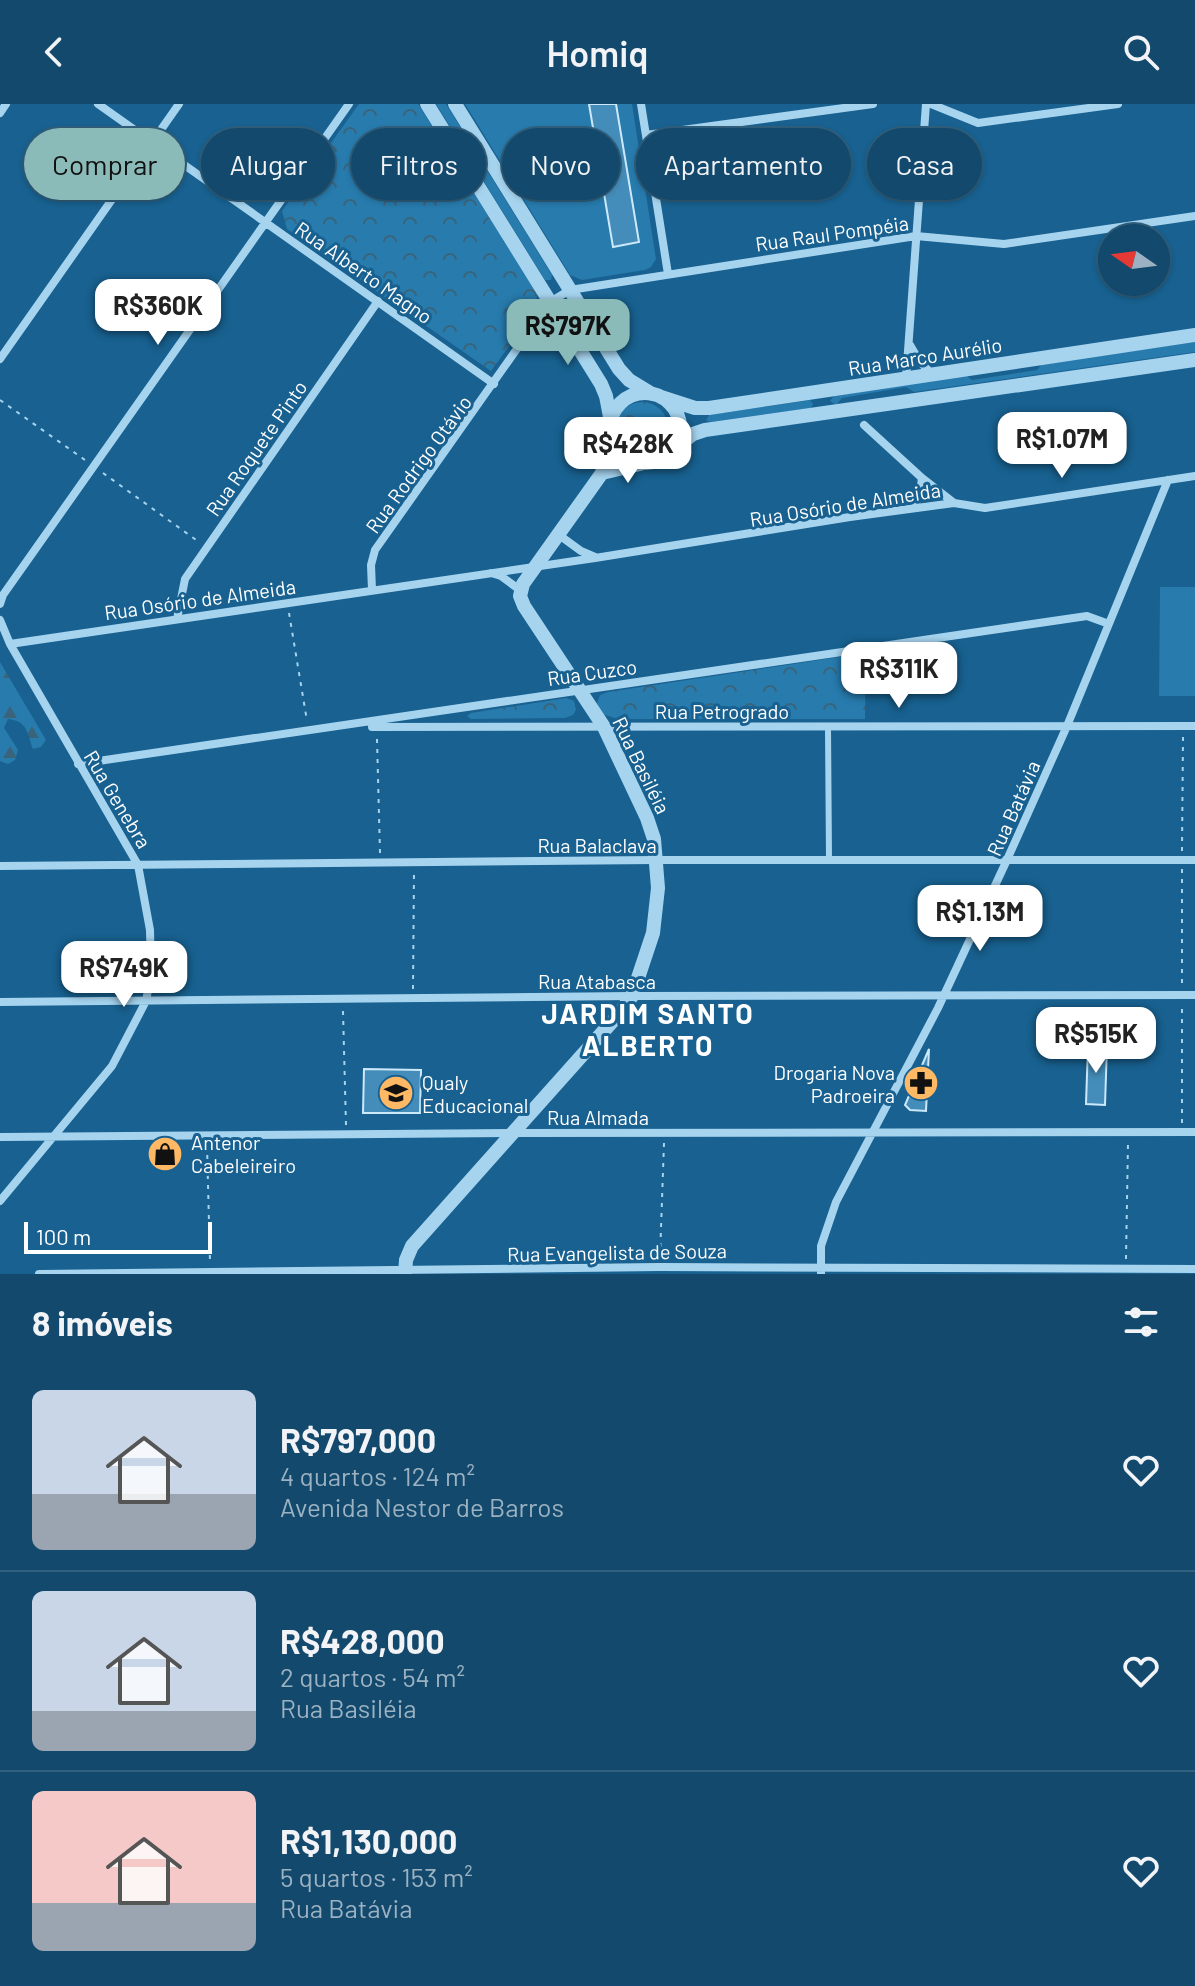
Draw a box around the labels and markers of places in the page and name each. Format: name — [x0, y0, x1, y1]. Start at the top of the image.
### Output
pin: R$360K — [93, 279, 223, 347]
pin: R$797K — [503, 299, 633, 367]
pin: R$1.07M — [988, 412, 1136, 480]
pin: R$428K — [563, 417, 693, 485]
pin: R$311K — [834, 642, 964, 710]
pin: R$1.13M — [906, 885, 1054, 953]
pin: R$749K — [59, 941, 189, 1009]
pin: R$515K — [1031, 1007, 1161, 1075]
place label: Drogaria Nova Padroeira — [774, 1060, 895, 1107]
pharmacy icon: Drogaria Nova Padroeira — [902, 1064, 940, 1102]
place label: Qualy Educacional — [422, 1070, 528, 1117]
school or university icon: Qualy Educacional — [377, 1074, 415, 1112]
place label: Antenor Cabeleireiro — [191, 1130, 296, 1177]
shop icon: Antenor Cabeleireiro — [146, 1135, 184, 1173]

